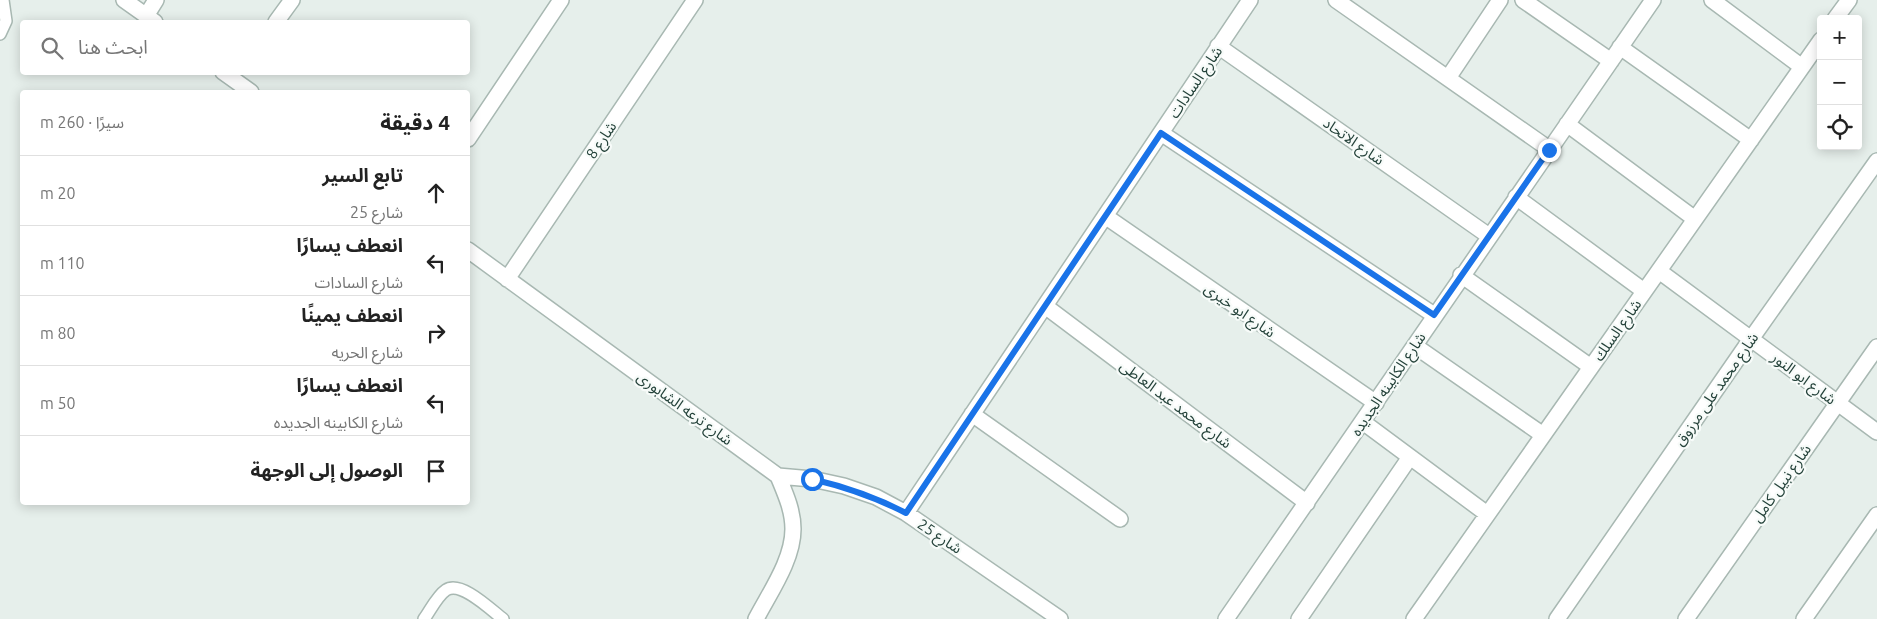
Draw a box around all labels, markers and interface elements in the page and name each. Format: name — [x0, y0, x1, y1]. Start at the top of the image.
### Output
map controls — [1817, 15, 1862, 150]
button: + — [1817, 15, 1862, 60]
search box — [20, 20, 470, 75]
icon: search — [38, 34, 66, 62]
text: ابحث هنا — [78, 36, 148, 58]
street label: شارع السادات — [1165, 43, 1229, 123]
button: − — [1817, 60, 1862, 105]
button: locate — [1817, 105, 1862, 150]
text: 4 دقيقة — [380, 110, 450, 134]
text: سيرًا · 260 m — [40, 113, 124, 131]
street label: شارع الاتحاد — [1318, 114, 1388, 172]
street label: شارع 8 — [582, 118, 623, 164]
route end — [1538, 139, 1561, 162]
text: تابع السير — [322, 164, 403, 186]
icon: ahead — [422, 179, 450, 207]
text: 20 m — [40, 184, 76, 202]
text: شارع 25 — [350, 203, 403, 221]
text: انعطف يسارًا — [296, 234, 403, 256]
icon: left — [422, 249, 450, 277]
text: 110 m — [40, 254, 85, 272]
text: شارع السادات — [315, 273, 403, 291]
street label: شارع ابو خيرى — [1199, 279, 1279, 344]
street label: شارع السلك — [1590, 296, 1648, 366]
text: انعطف يمينًا — [301, 304, 403, 326]
icon: right — [422, 319, 450, 347]
text: 80 m — [40, 324, 76, 342]
street label: شارع الكابينه الجديده — [1347, 329, 1432, 441]
street label: شارع محمد على مرزوق — [1671, 329, 1765, 451]
text: شارع الحريه — [332, 343, 403, 361]
street label: شارع ابو النور — [1765, 348, 1840, 411]
street label: شارع محمد عبد العاطى — [1115, 357, 1235, 455]
street label: شارع ترعه الشابورى — [632, 368, 736, 452]
text: انعطف يسارًا — [296, 374, 403, 396]
icon: left — [422, 389, 450, 417]
text: 50 m — [40, 394, 76, 412]
text: شارع الكابينه الجديده — [274, 413, 403, 431]
street label: شارع نبيل كامل — [1748, 441, 1818, 528]
icon: arrive — [422, 457, 450, 485]
text: الوصول إلى الوجهة — [251, 459, 403, 481]
route start — [801, 468, 824, 491]
street label: شارع 25 — [912, 515, 966, 560]

